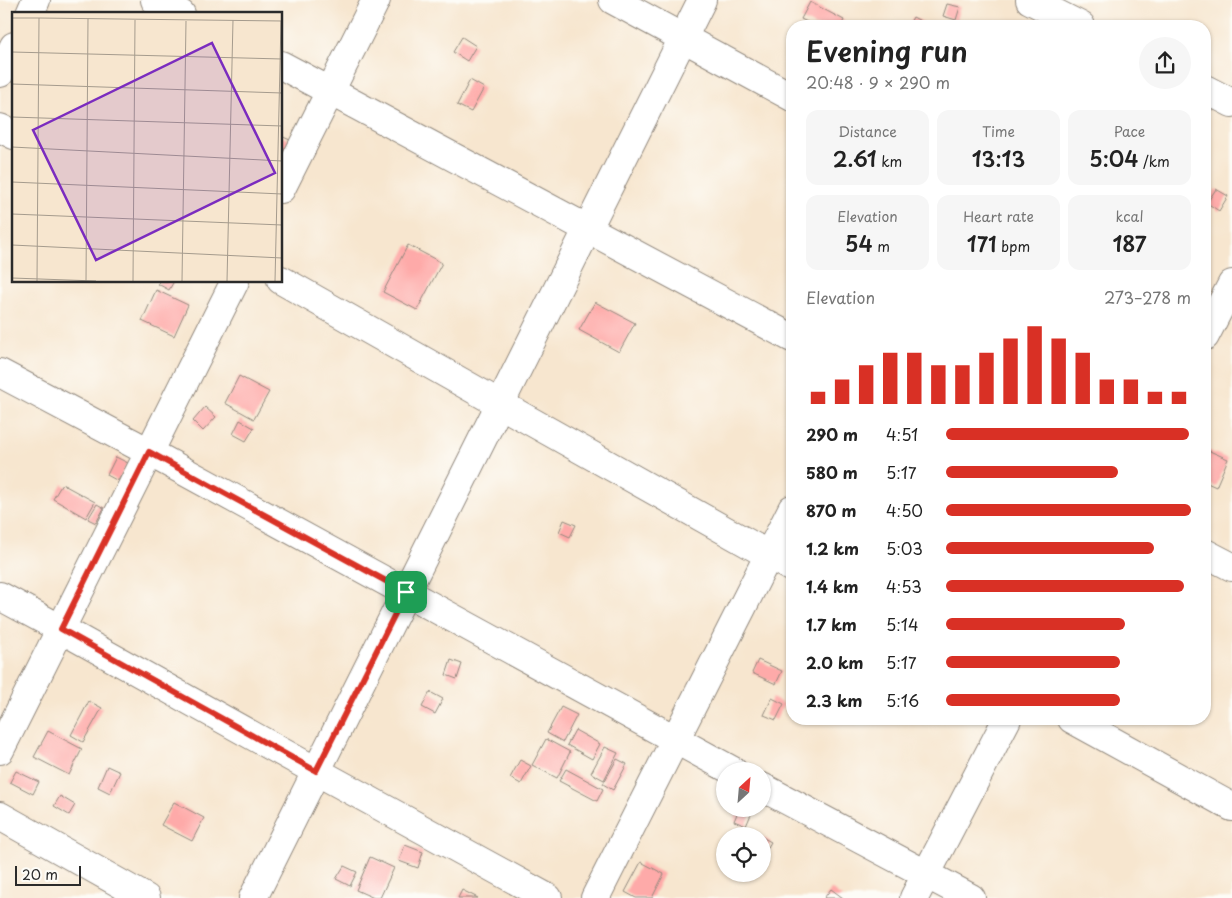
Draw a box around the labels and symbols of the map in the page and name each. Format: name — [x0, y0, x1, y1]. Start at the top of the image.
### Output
inset map — [12, 12, 282, 282]
pin — [385, 571, 427, 613]
north arrow — [716, 762, 771, 818]
scale bar — [15, 863, 81, 886]

